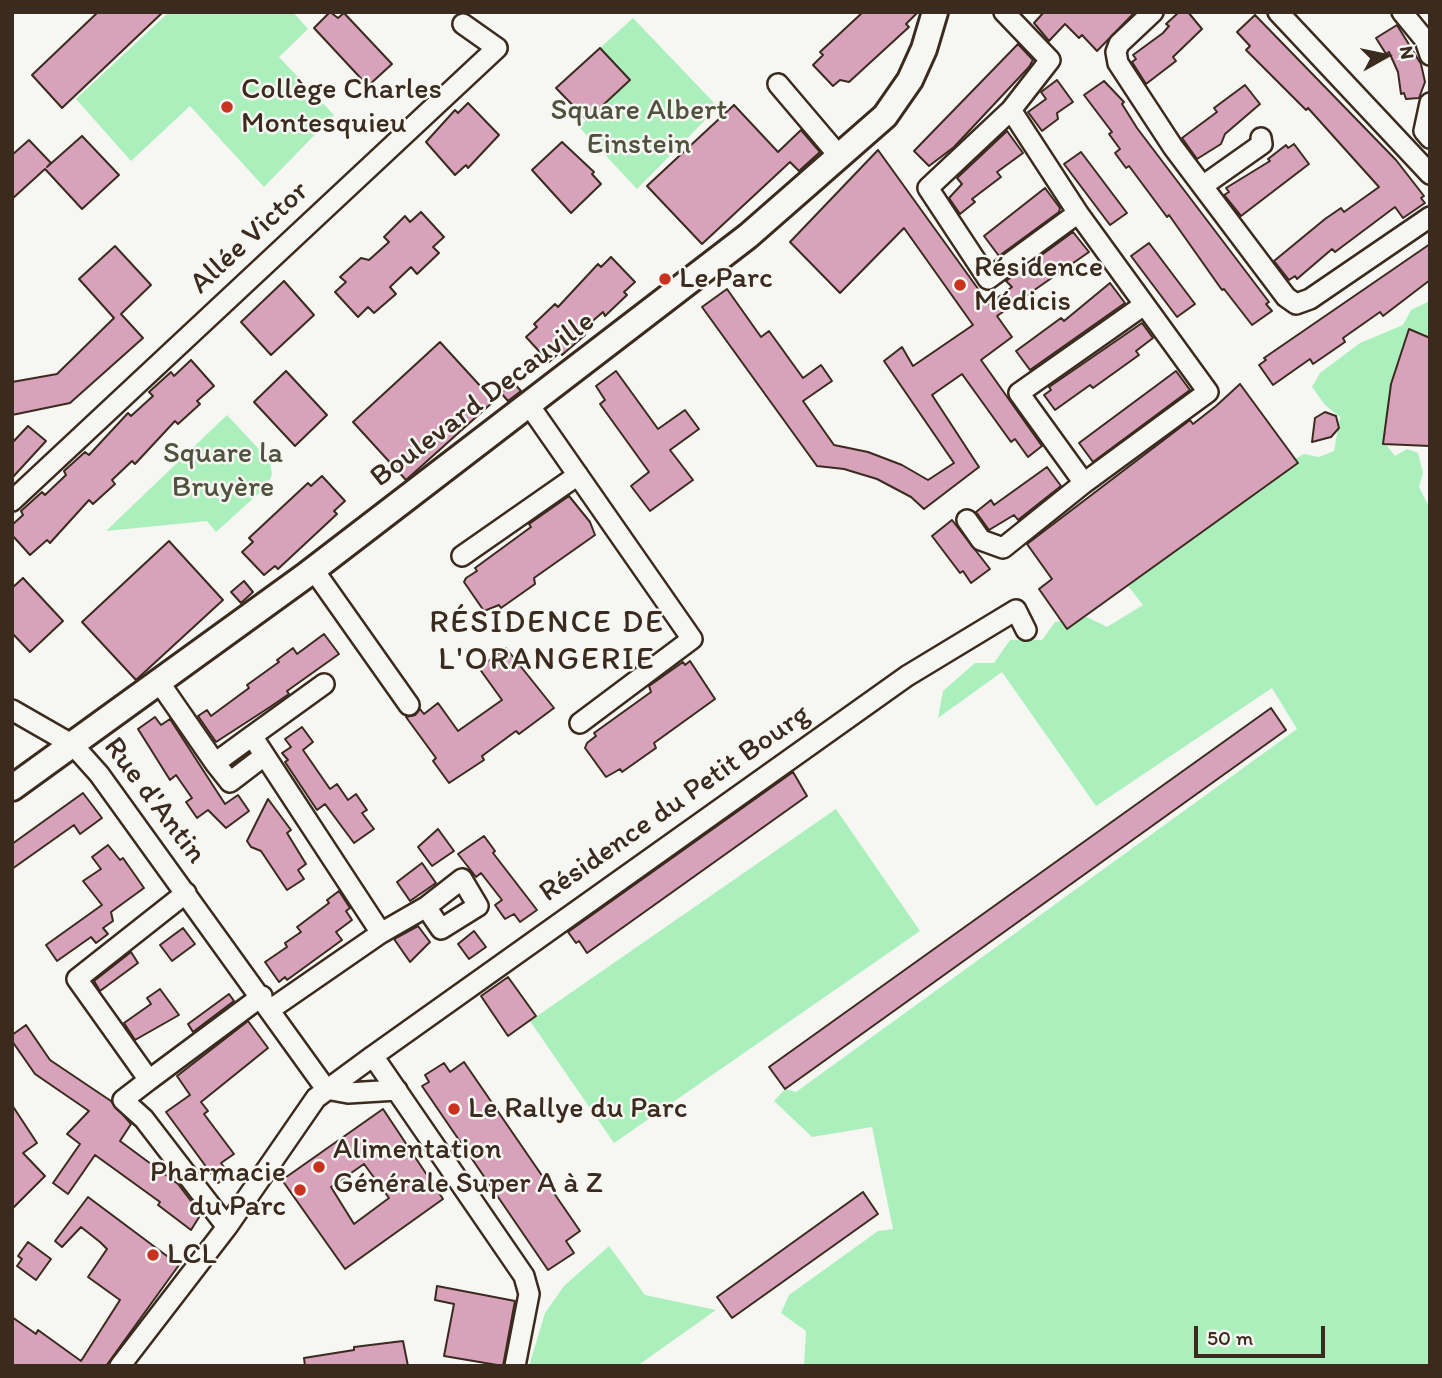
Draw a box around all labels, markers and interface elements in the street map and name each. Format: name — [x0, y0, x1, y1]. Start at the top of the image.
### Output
north arrow — [1351, 21, 1421, 91]
text: N — [1395, 44, 1420, 61]
place label: Collège Charles Montesquieu — [241, 72, 442, 142]
park label: Square Albert Einstein — [551, 93, 727, 164]
marker: Collège Charles Montesquieu — [219, 99, 235, 115]
street label: Allée Victor — [183, 174, 317, 302]
place label: Résidence Médicis — [974, 250, 1103, 320]
place label: Le Parc — [679, 261, 773, 297]
marker: Le Parc — [657, 271, 673, 287]
marker: Résidence Médicis — [952, 277, 968, 293]
street label: Boulevard Decauville — [364, 304, 602, 496]
park label: Square la Bruyère — [163, 436, 283, 506]
district label: RÉSIDENCE DE L'ORANGERIE — [431, 605, 663, 680]
street label: Résidence du Petit Bourg — [533, 697, 817, 911]
street label: Rue d'Antin — [95, 731, 213, 871]
place label: Le Rallye du Parc — [468, 1091, 687, 1127]
marker: Le Rallye du Parc — [446, 1101, 462, 1117]
place label: Alimentation Générale Super A à Z — [333, 1132, 603, 1202]
place label: Pharmacie du Parc — [150, 1155, 286, 1226]
marker: Alimentation Générale Super A à Z — [311, 1159, 327, 1175]
marker: Pharmacie du Parc — [292, 1182, 308, 1198]
place label: LCL — [167, 1237, 217, 1273]
marker: LCL — [145, 1247, 161, 1263]
scale bar — [1197, 1312, 1328, 1356]
text: 50 m — [1207, 1325, 1253, 1350]

